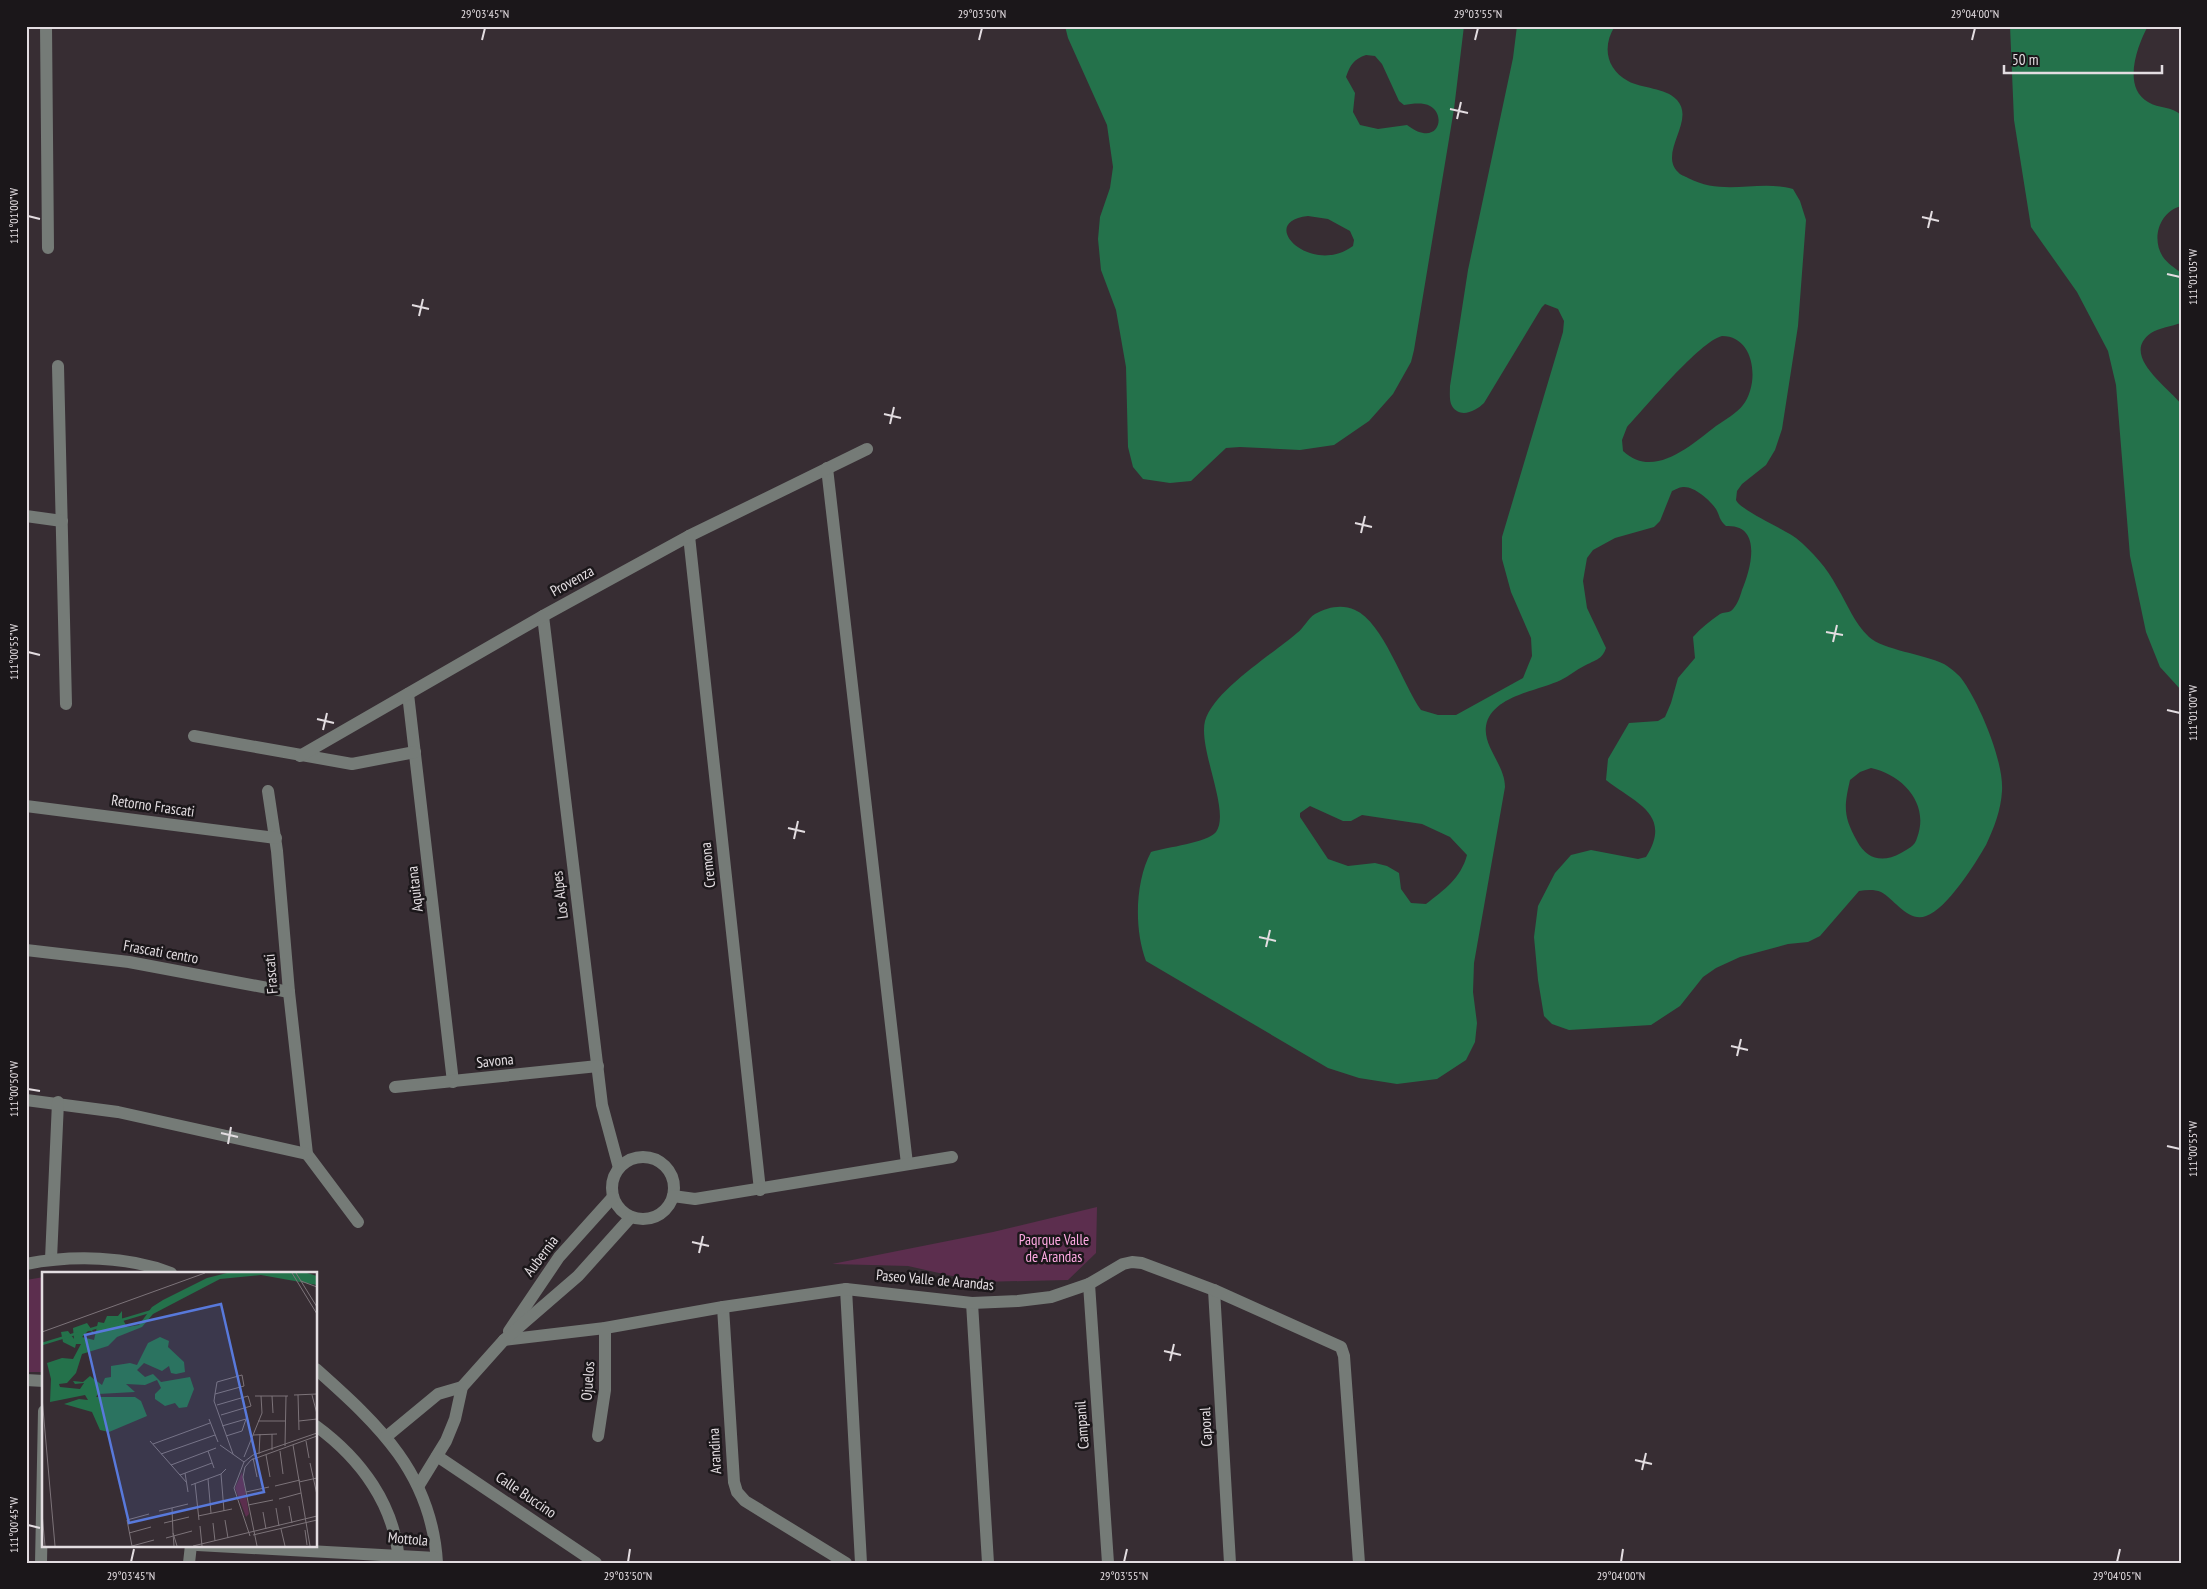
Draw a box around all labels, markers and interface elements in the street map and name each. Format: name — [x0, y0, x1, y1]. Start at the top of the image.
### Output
text: 29°03'45"N — [461, 6, 509, 21]
text: 29°03'50"N — [958, 6, 1006, 21]
text: 29°03'55"N — [1454, 6, 1502, 21]
text: 29°04'00"N — [1951, 6, 1999, 21]
scale bar — [2004, 42, 2162, 74]
text: 50 m — [2012, 50, 2038, 69]
text: 111°01'00"W — [6, 188, 21, 244]
text: 111°01'05"W — [2185, 249, 2200, 305]
street label: Provenza — [547, 561, 597, 600]
text: 111°00'55"W — [6, 624, 21, 680]
text: 111°01'00"W — [2185, 685, 2200, 741]
street label: Retorno Frascati — [110, 790, 196, 821]
street label: Cremona — [696, 841, 719, 889]
street label: Aquitana — [402, 865, 427, 913]
street label: Los Alpes — [547, 870, 572, 920]
street label: Frascati centro — [122, 936, 200, 967]
street label: Frascati — [259, 953, 282, 995]
street label: Savona — [475, 1049, 514, 1072]
text: 111°00'50"W — [6, 1061, 21, 1117]
text: 111°00'55"W — [2185, 1121, 2200, 1177]
park label: Paqrque Valle de Arandas — [1019, 1230, 1089, 1266]
street label: Aubernia — [519, 1232, 562, 1280]
street label: Paseo Valle de Arandas — [875, 1265, 995, 1294]
inset map — [42, 1272, 318, 1546]
street label: Ojuelos — [577, 1361, 598, 1401]
street label: Campanil — [1070, 1400, 1093, 1450]
street label: Caporal — [1195, 1406, 1216, 1447]
street label: Arandina — [704, 1427, 725, 1475]
street label: Calle Buccino — [492, 1467, 560, 1522]
text: 111°00'45"W — [6, 1497, 21, 1553]
street label: Mottola — [387, 1527, 429, 1550]
text: 29°03'45"N — [107, 1568, 155, 1583]
text: 29°03'50"N — [604, 1568, 652, 1583]
text: 29°03'55"N — [1100, 1568, 1148, 1583]
text: 29°04'00"N — [1597, 1568, 1645, 1583]
text: 29°04'05"N — [2093, 1568, 2141, 1583]

